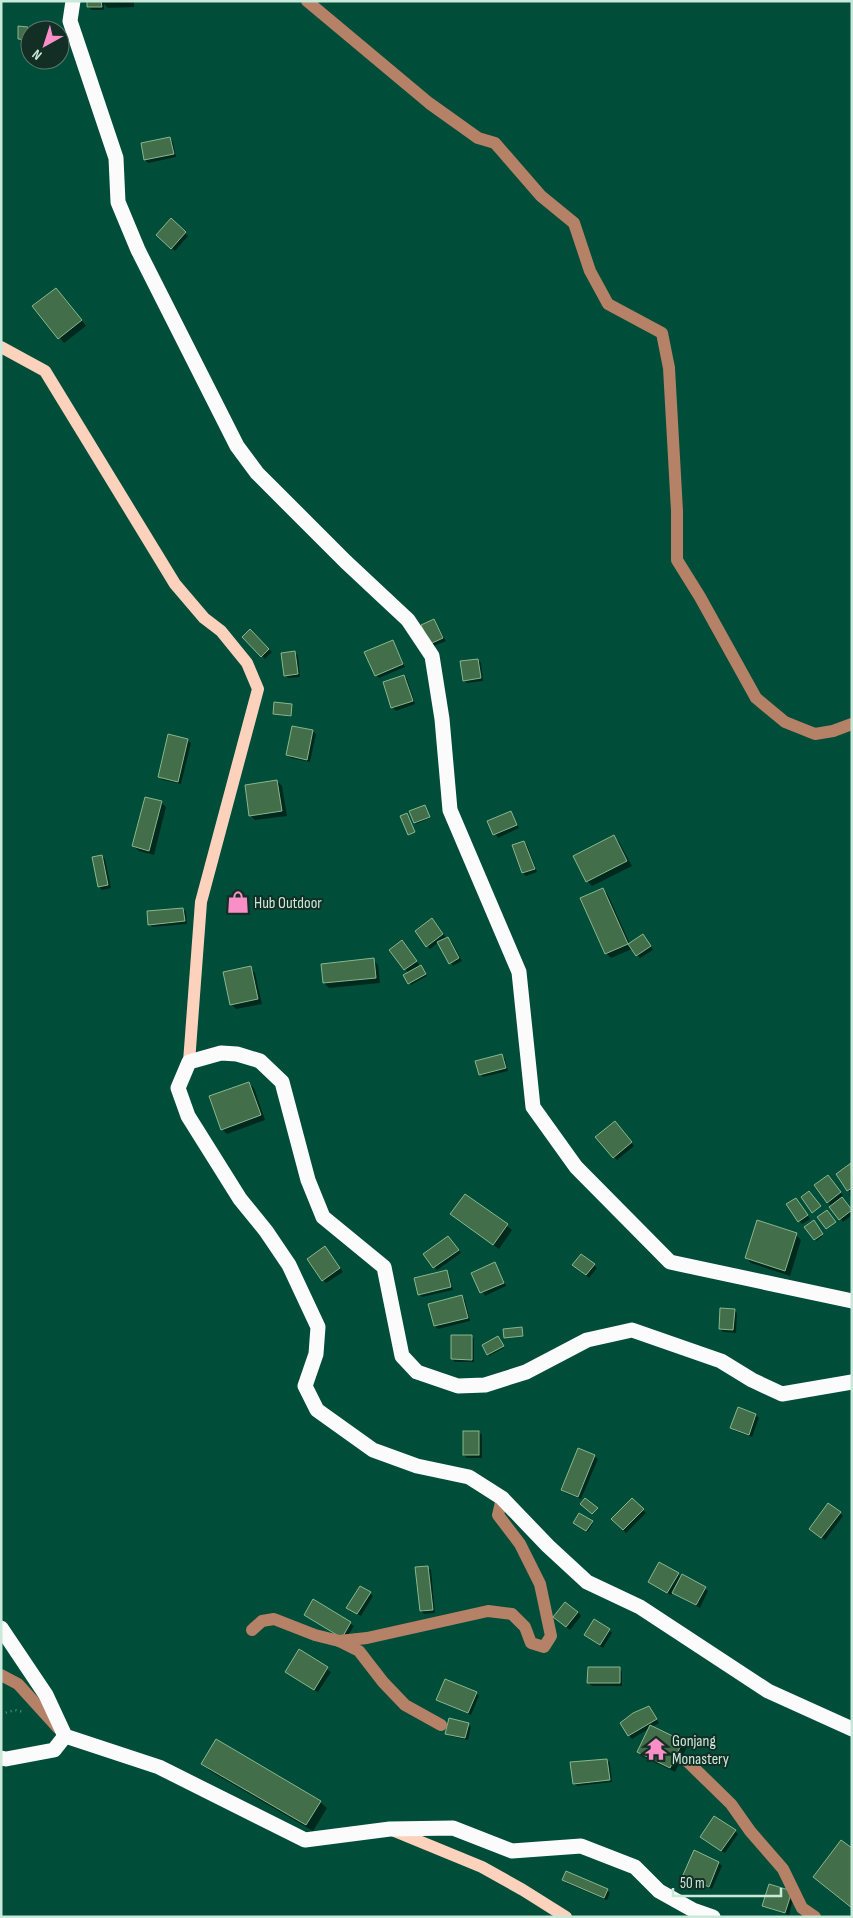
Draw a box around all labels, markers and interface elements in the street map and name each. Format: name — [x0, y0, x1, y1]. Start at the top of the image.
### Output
north arrow — [20, 20, 70, 70]
text: N — [29, 46, 45, 64]
shop icon: Hub Outdoor — [225, 889, 251, 915]
place label: Hub Outdoor — [254, 894, 322, 913]
place label: Gonjang Monastery — [672, 1732, 729, 1769]
temple icon: Gonjang Monastery — [643, 1736, 669, 1762]
scale bar — [673, 1866, 780, 1898]
text: 50 m — [680, 1874, 705, 1893]

